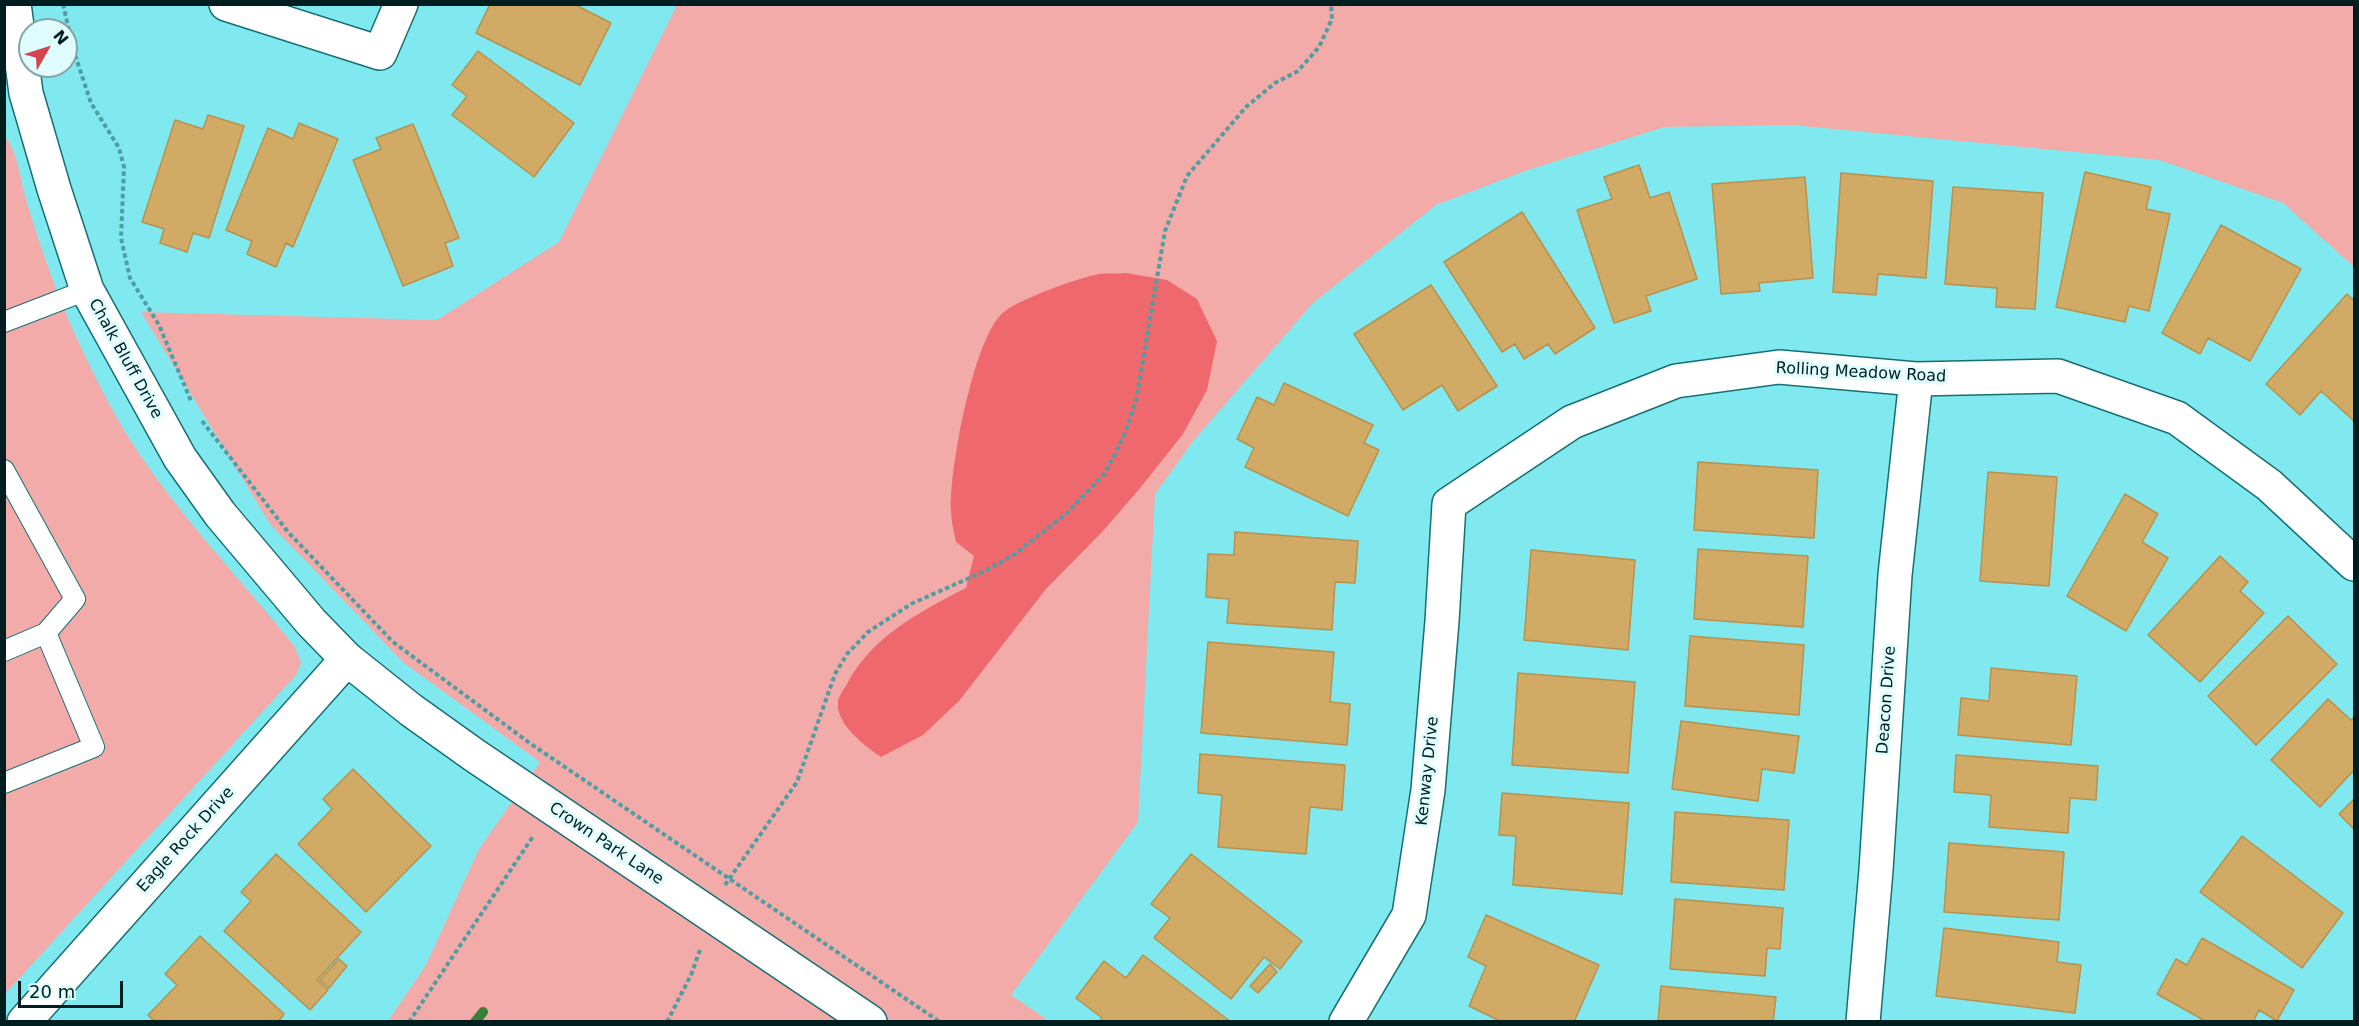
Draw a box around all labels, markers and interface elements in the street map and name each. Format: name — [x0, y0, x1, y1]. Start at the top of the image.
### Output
north arrow — [18, 18, 78, 78]
text: N — [49, 26, 72, 49]
street label: Chalk Bluff Drive — [84, 296, 166, 422]
street label: Rolling Meadow Road — [1775, 359, 1947, 387]
street label: Deacon Drive — [1874, 645, 1900, 755]
street label: Kenway Drive — [1413, 715, 1443, 827]
street label: Eagle Rock Drive — [134, 783, 238, 897]
street label: Crown Park Lane — [545, 799, 667, 889]
scale bar — [21, 969, 126, 1007]
text: 20 m — [29, 981, 75, 1002]

